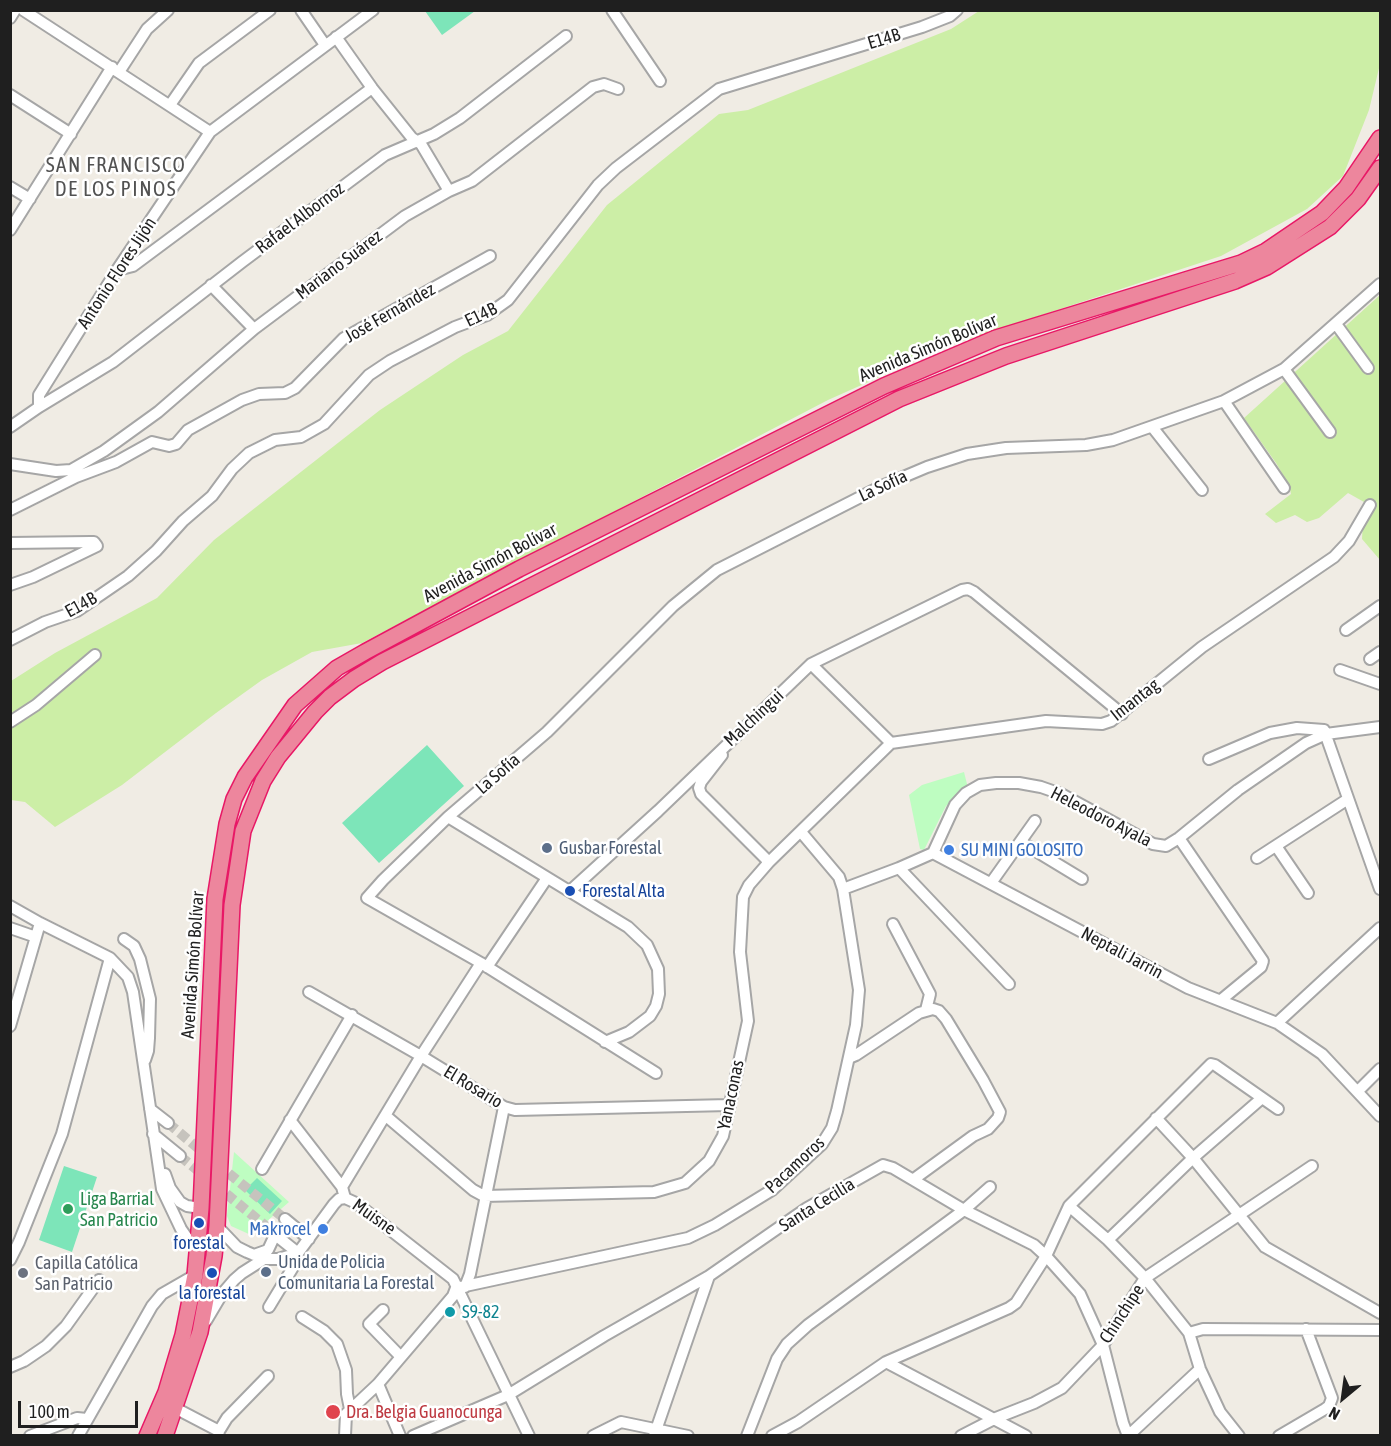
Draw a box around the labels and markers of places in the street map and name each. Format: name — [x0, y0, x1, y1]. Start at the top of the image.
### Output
place label: Gusbar Forestal — [559, 837, 662, 859]
place label: SU MINI GOLOSITO — [961, 839, 1083, 861]
marker: Gusbar Forestal — [540, 841, 554, 855]
marker: SU MINI GOLOSITO — [942, 843, 956, 857]
place label: Forestal Alta — [582, 880, 665, 902]
marker: Forestal Alta — [563, 884, 577, 898]
place label: Liga Barrial San Patricio — [80, 1188, 158, 1230]
marker: Liga Barrial San Patricio — [61, 1202, 75, 1216]
marker: forestal — [192, 1216, 206, 1230]
place label: Makrocel — [249, 1218, 311, 1240]
marker: Makrocel — [316, 1222, 330, 1236]
place label: forestal — [173, 1232, 225, 1254]
place label: Unida de Policia Comunitaria La Forestal — [278, 1251, 434, 1294]
place label: Capilla Católica San Patricio — [35, 1252, 138, 1294]
marker: Unida de Policia Comunitaria La Forestal — [259, 1265, 273, 1279]
marker: Capilla Católica San Patricio — [16, 1266, 30, 1280]
marker: la forestal — [205, 1266, 219, 1280]
place label: la forestal — [178, 1282, 246, 1304]
place label: S9-82 — [462, 1301, 499, 1323]
marker: S9-82 — [443, 1305, 457, 1319]
place label: Dra. Belgia Guanocunga — [346, 1401, 503, 1423]
marker: Dra. Belgia Guanocunga — [324, 1403, 342, 1421]

